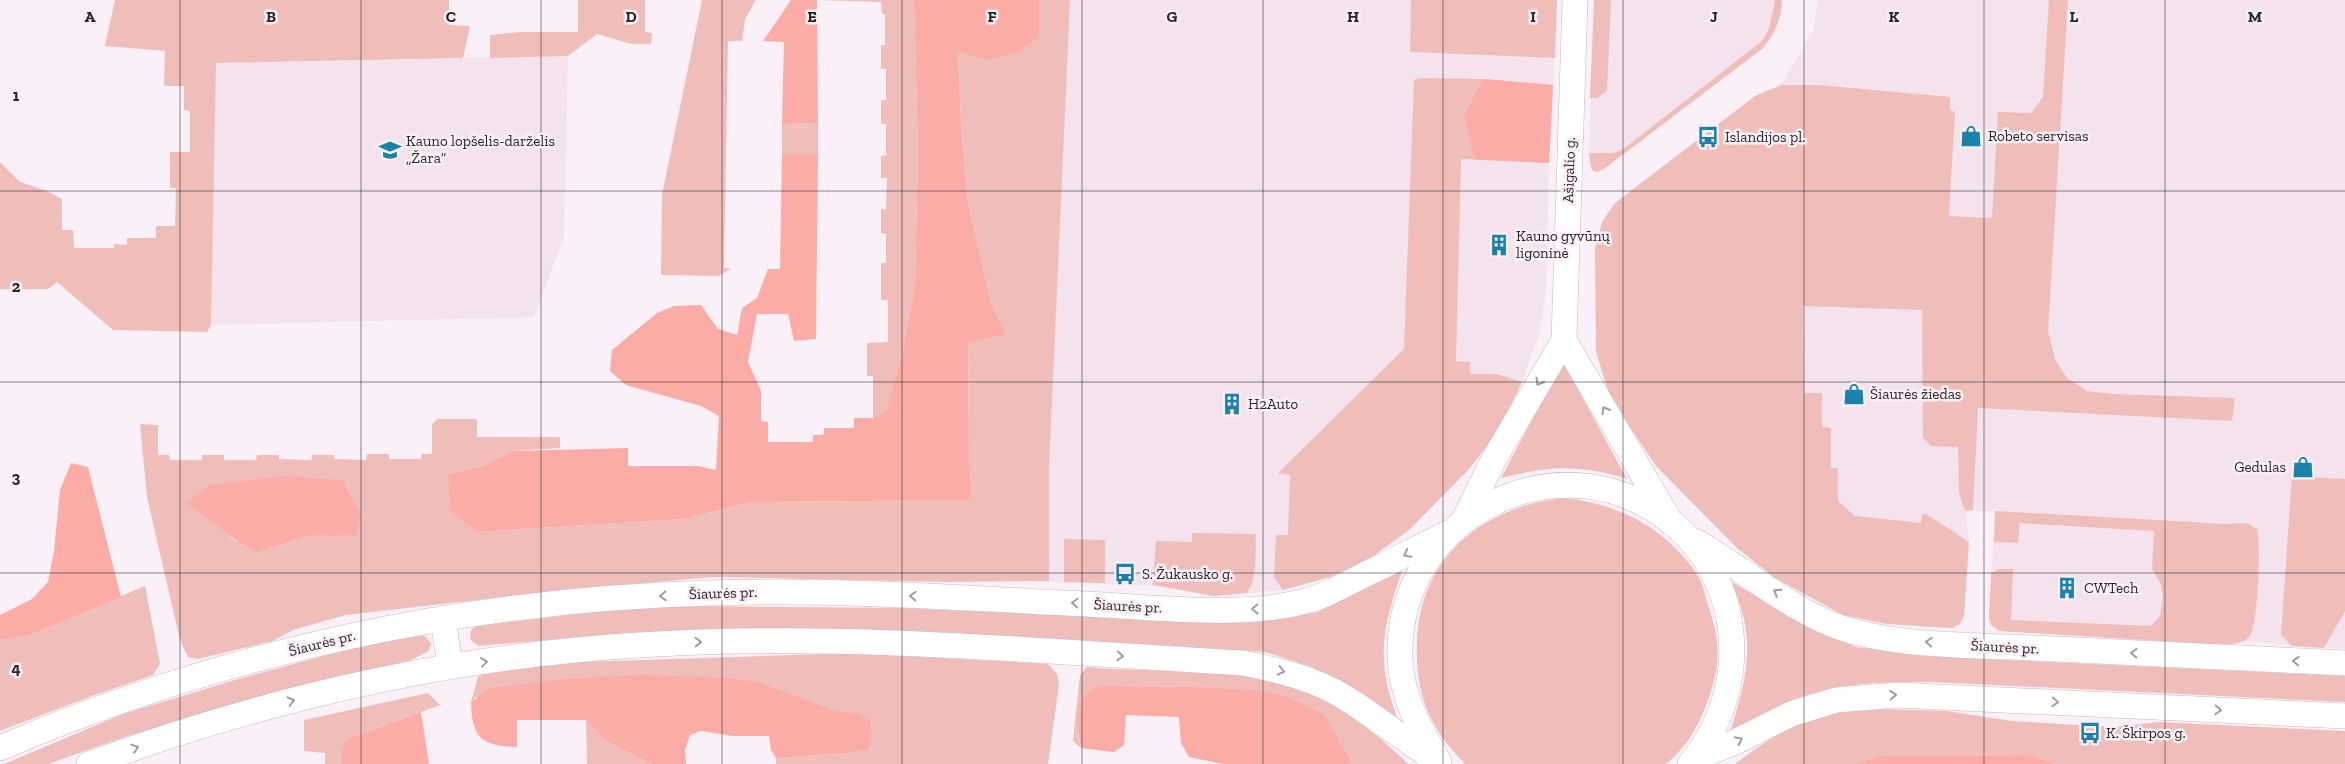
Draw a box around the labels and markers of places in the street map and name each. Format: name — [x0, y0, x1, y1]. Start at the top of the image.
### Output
shop icon: Robeto servisas — [1958, 123, 1984, 149]
bus stop icon: Islandijos pl. — [1695, 124, 1721, 150]
place label: Robeto servisas — [1988, 127, 2089, 145]
place label: Islandijos pl. — [1725, 128, 1805, 146]
place label: Kauno lopšelis-darželis „Žara“ — [406, 132, 555, 167]
school or university icon: Kauno lopšelis-darželis „Žara“ — [377, 137, 403, 163]
place label: Kauno gyvūnų ligoninė — [1516, 227, 1611, 262]
building icon: Kauno gyvūnų ligoninė — [1486, 232, 1512, 258]
shop icon: Šiaurės žiedas — [1841, 381, 1867, 407]
place label: Šiaurės žiedas — [1870, 385, 1961, 403]
building icon: H2Auto — [1219, 391, 1245, 417]
place label: H2Auto — [1248, 395, 1298, 413]
shop icon: Gedulas — [2290, 454, 2316, 480]
place label: Gedulas — [2234, 458, 2286, 476]
bus stop icon: S. Žukausko g. — [1112, 561, 1138, 587]
place label: S. Žukausko g. — [1142, 565, 1233, 583]
building icon: CWTech — [2054, 575, 2080, 601]
place label: CWTech — [2084, 579, 2139, 597]
bus stop icon: K. Škirpos g. — [2077, 720, 2103, 746]
place label: K. Škirpos g. — [2106, 724, 2186, 742]

